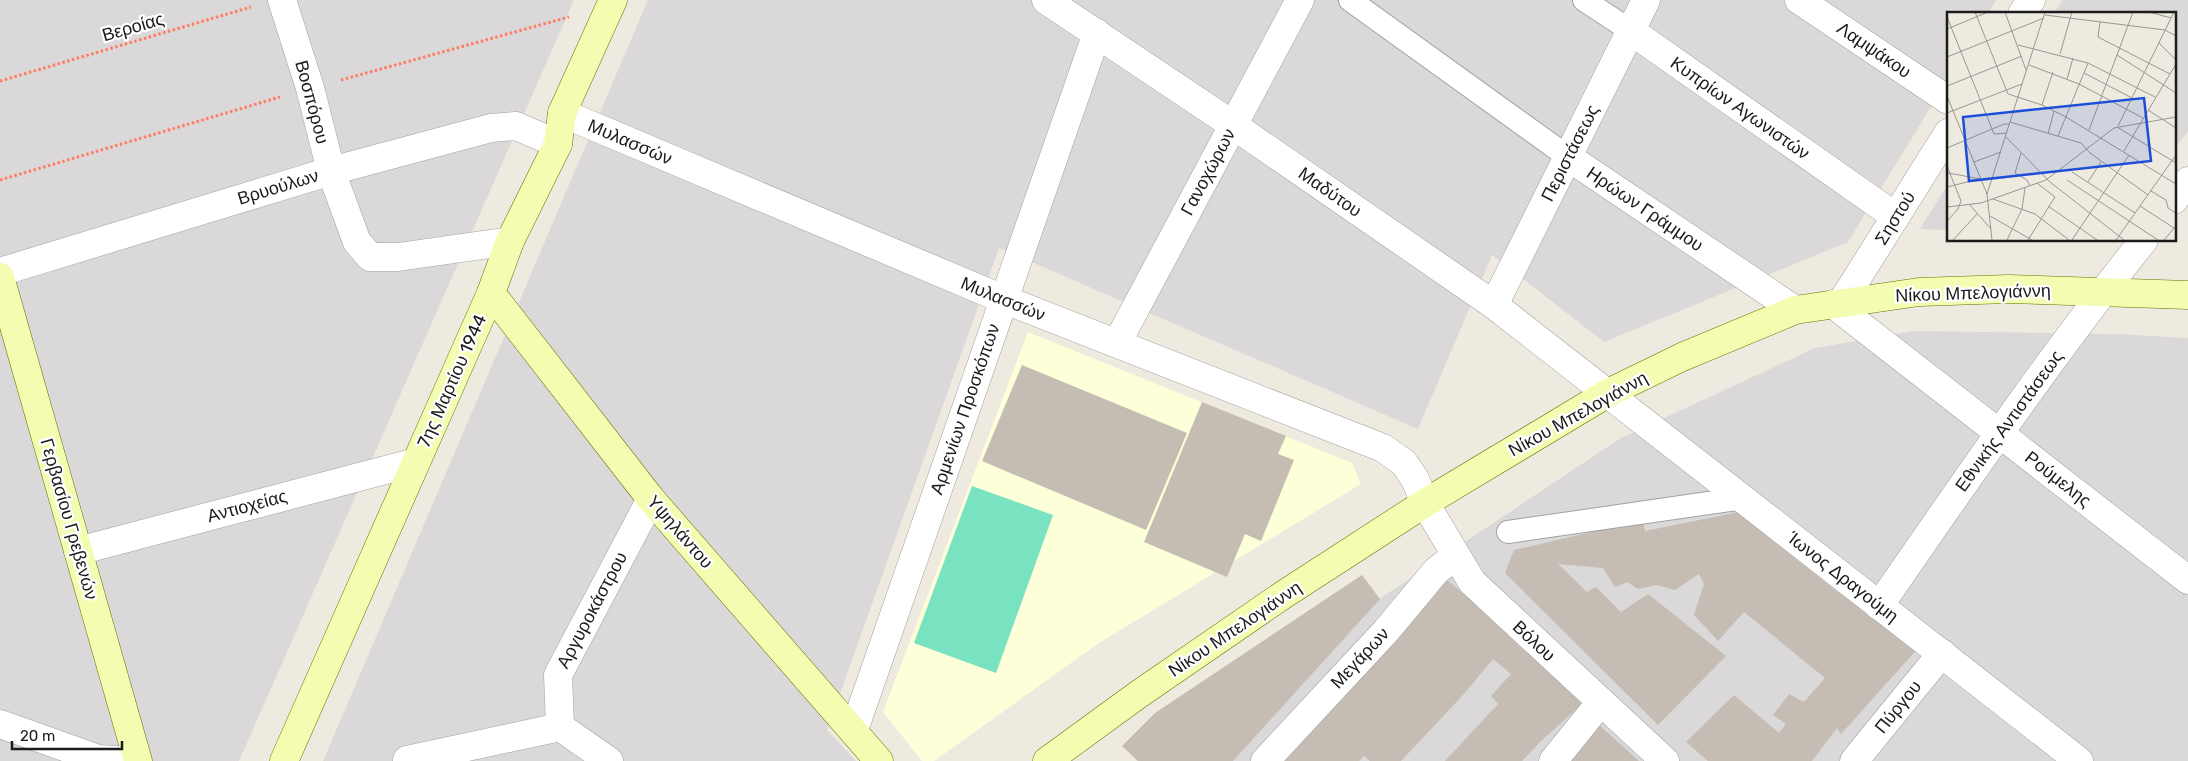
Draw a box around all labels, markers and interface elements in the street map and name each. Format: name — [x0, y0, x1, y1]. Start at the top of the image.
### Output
street label: Βεροίας — [100, 8, 167, 46]
inset map — [1947, 12, 2176, 241]
street label: Λαμψάκου — [1833, 17, 1915, 83]
street label: Κυπρίων Αγωνιστών — [1666, 52, 1814, 164]
street label: Βοσπόρου — [290, 58, 334, 146]
street label: Περιστάσεως — [1536, 101, 1604, 205]
street label: Μυλασσών — [585, 114, 675, 170]
street label: Γανοχώρων — [1176, 125, 1240, 219]
street label: Μαδύτου — [1294, 162, 1366, 222]
street label: Ηρώων Γράμμου — [1583, 162, 1707, 256]
street label: Βρυούλων — [235, 164, 321, 210]
street label: Σηστού — [1870, 187, 1920, 249]
street label: Μυλασσών — [958, 272, 1048, 326]
street label: Νίκου Μπελογιάννη — [1895, 279, 2051, 307]
street label: 7ης Μαρτίου 1944 — [413, 311, 491, 451]
street label: Αρμενίων Προσκόπων — [925, 321, 1005, 497]
street label: Εθνικής Αντιστάσεως — [1950, 346, 2068, 496]
street label: Νίκου Μπελογιάννη — [1505, 367, 1651, 461]
street label: Γερβασίου Γρεβενών — [35, 436, 103, 602]
street label: Ρούμελης — [2021, 446, 2096, 512]
street label: Αντιοχείας — [205, 485, 290, 527]
street label: Υψηλάντου — [642, 491, 718, 573]
street label: Ίωνος Δραγούμη — [1782, 526, 1903, 627]
street label: Αργυροκάστρου — [552, 548, 632, 672]
street label: Νίκου Μπελογιάννη — [1164, 576, 1306, 682]
street label: Βόλου — [1508, 616, 1560, 666]
street label: Μεγάρων — [1326, 623, 1394, 693]
street label: Πύργου — [1870, 676, 1926, 738]
scale bar — [12, 718, 122, 750]
text: 20 m — [20, 727, 55, 745]

